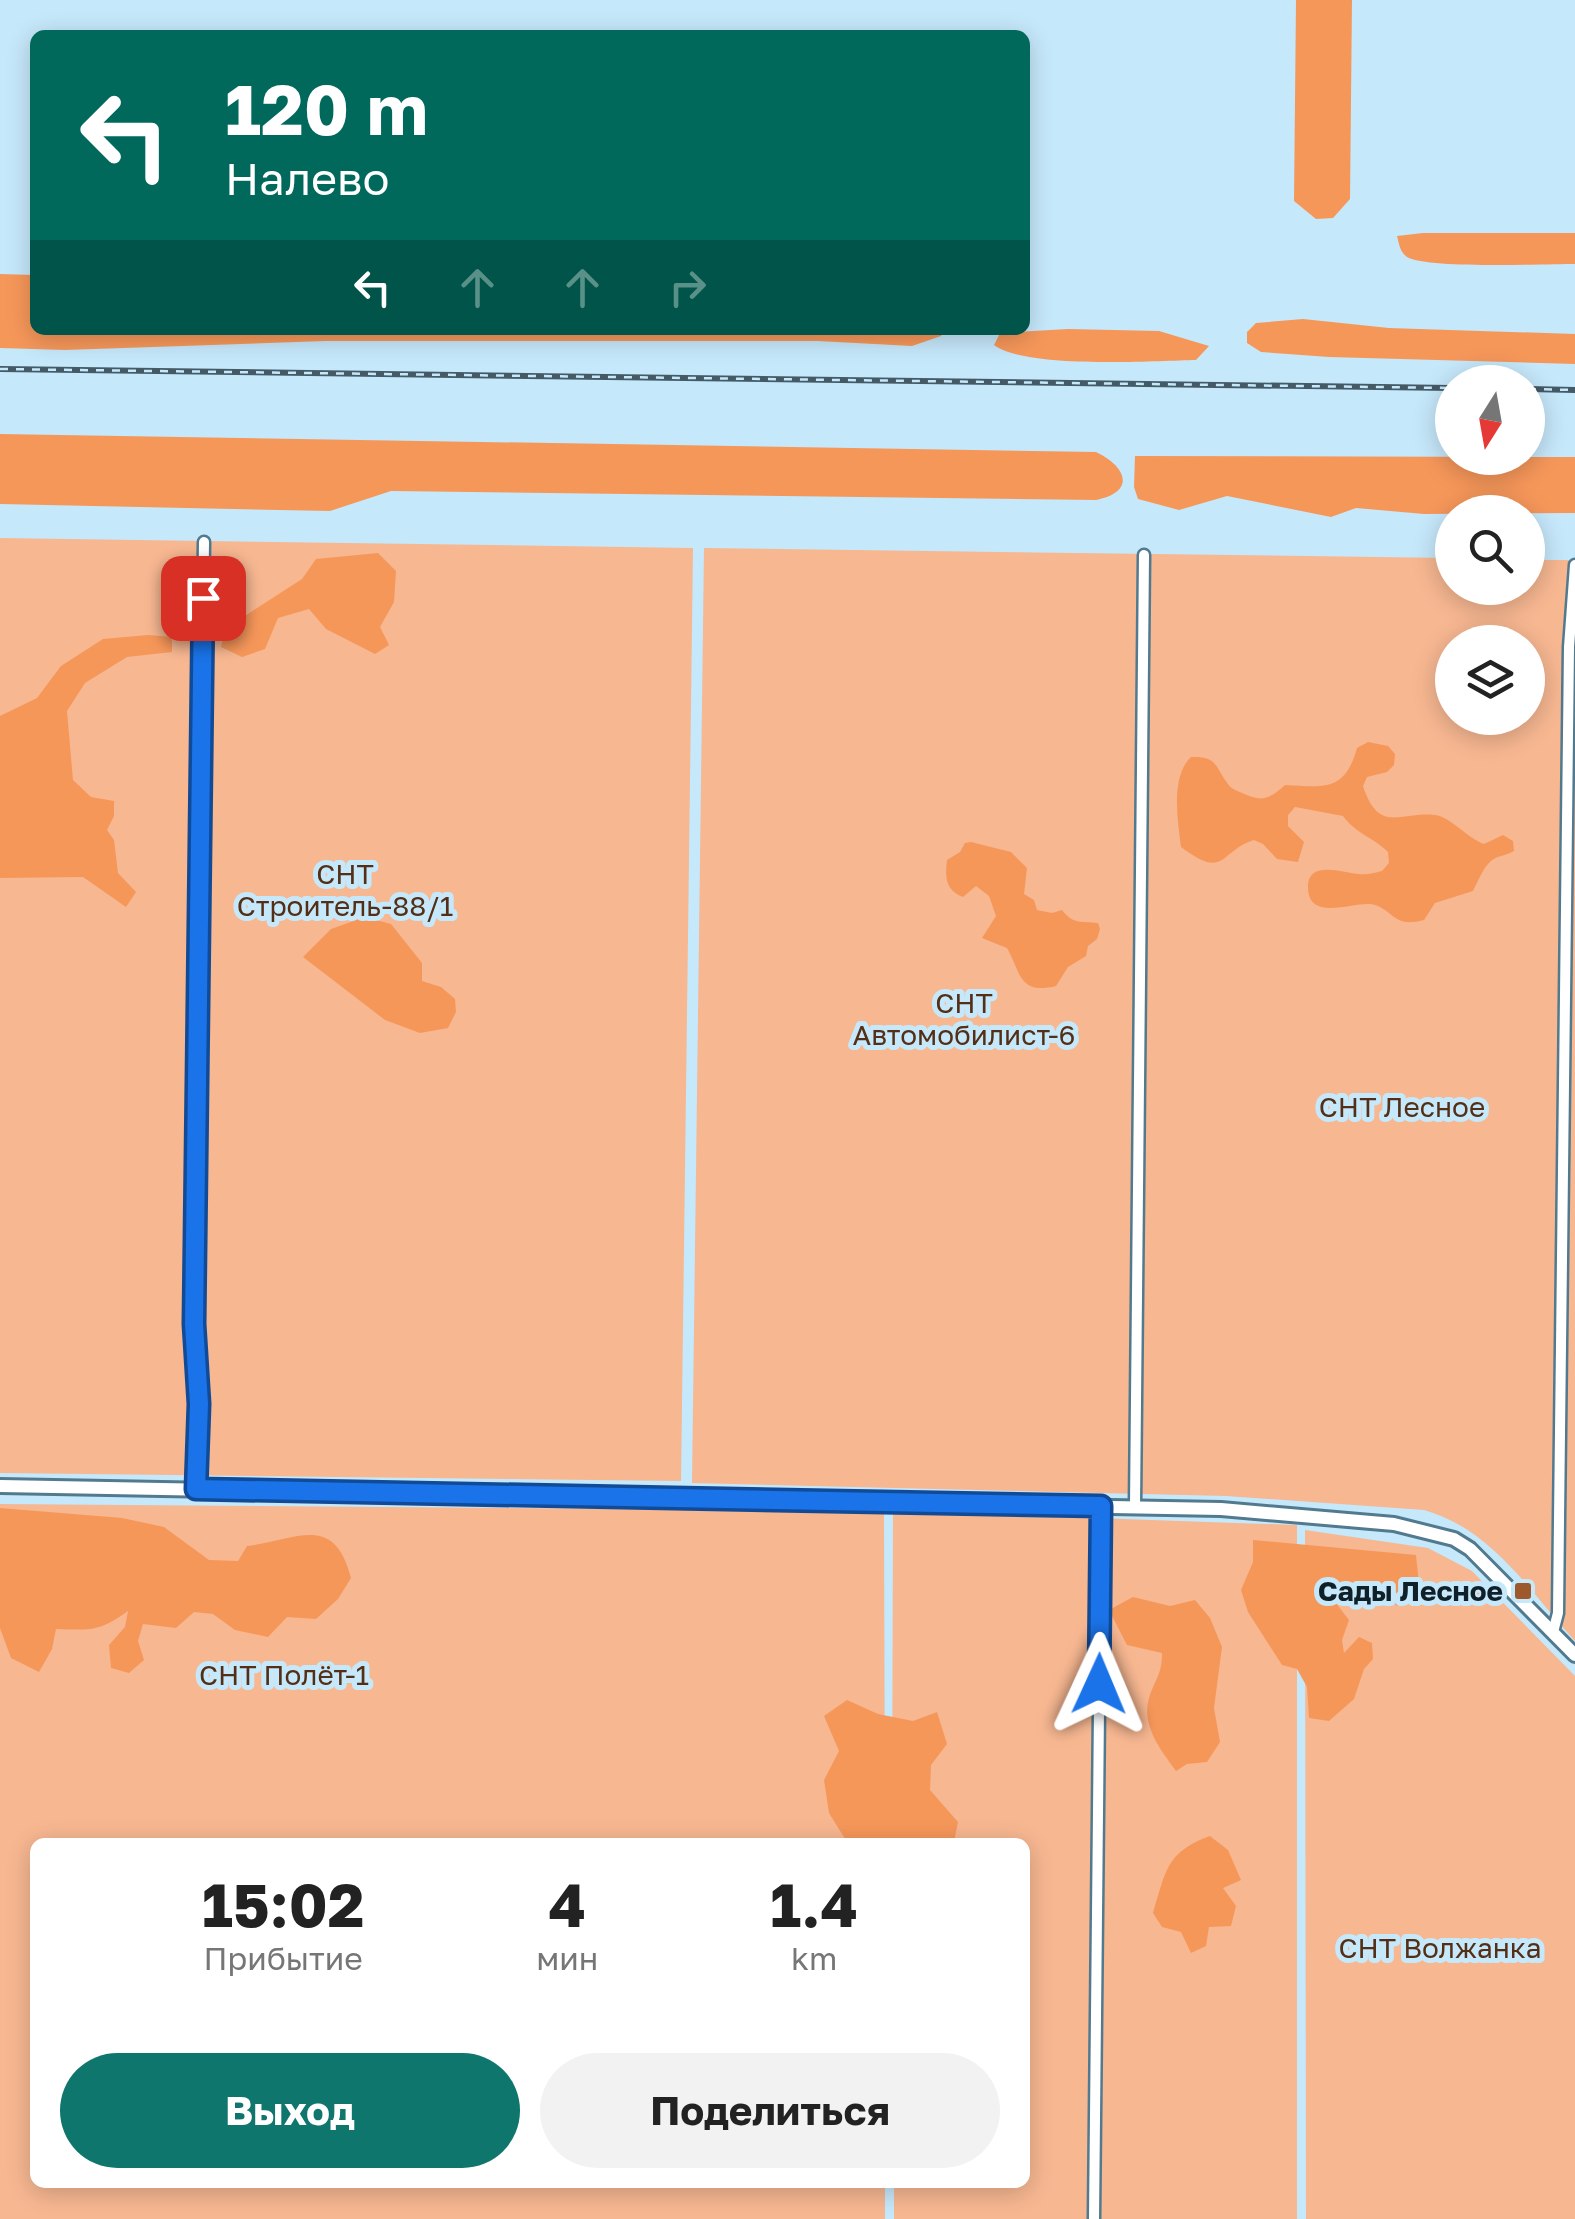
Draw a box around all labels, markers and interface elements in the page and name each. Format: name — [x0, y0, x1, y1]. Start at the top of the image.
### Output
text: 120 m — [225, 66, 428, 150]
icon: left — [60, 70, 190, 200]
text: Налево — [225, 151, 389, 205]
icon: left — [345, 260, 400, 315]
icon: ahead — [450, 260, 505, 315]
icon: ahead — [555, 260, 610, 315]
icon: right — [660, 260, 715, 315]
north arrow — [1435, 365, 1545, 475]
map controls — [1435, 365, 1545, 735]
button: search — [1435, 495, 1545, 605]
pin — [161, 556, 246, 641]
icon: arrive — [176, 571, 231, 626]
button: layers — [1435, 625, 1545, 735]
park label: СНТ Строитель-88/1 — [237, 857, 453, 922]
park label: СНТ Автомобилист-6 — [852, 986, 1076, 1051]
park label: СНТ Лесное — [1319, 1090, 1485, 1123]
place label: Сады Лесное — [1318, 1574, 1503, 1607]
marker: Сады Лесное — [1512, 1580, 1534, 1602]
position arrow — [1047, 1632, 1151, 1736]
park label: СНТ Полёт-1 — [199, 1658, 369, 1691]
text: 15:02 — [202, 1868, 364, 1940]
text: 4 — [549, 1868, 586, 1940]
text: 1.4 — [770, 1868, 858, 1940]
park label: СНТ Волжанка — [1338, 1931, 1542, 1964]
text: Прибытие — [203, 1939, 363, 1977]
text: мин — [536, 1939, 598, 1977]
text: km — [791, 1939, 837, 1977]
button: Выход — [60, 2053, 520, 2168]
button: Поделиться — [540, 2053, 1000, 2168]

